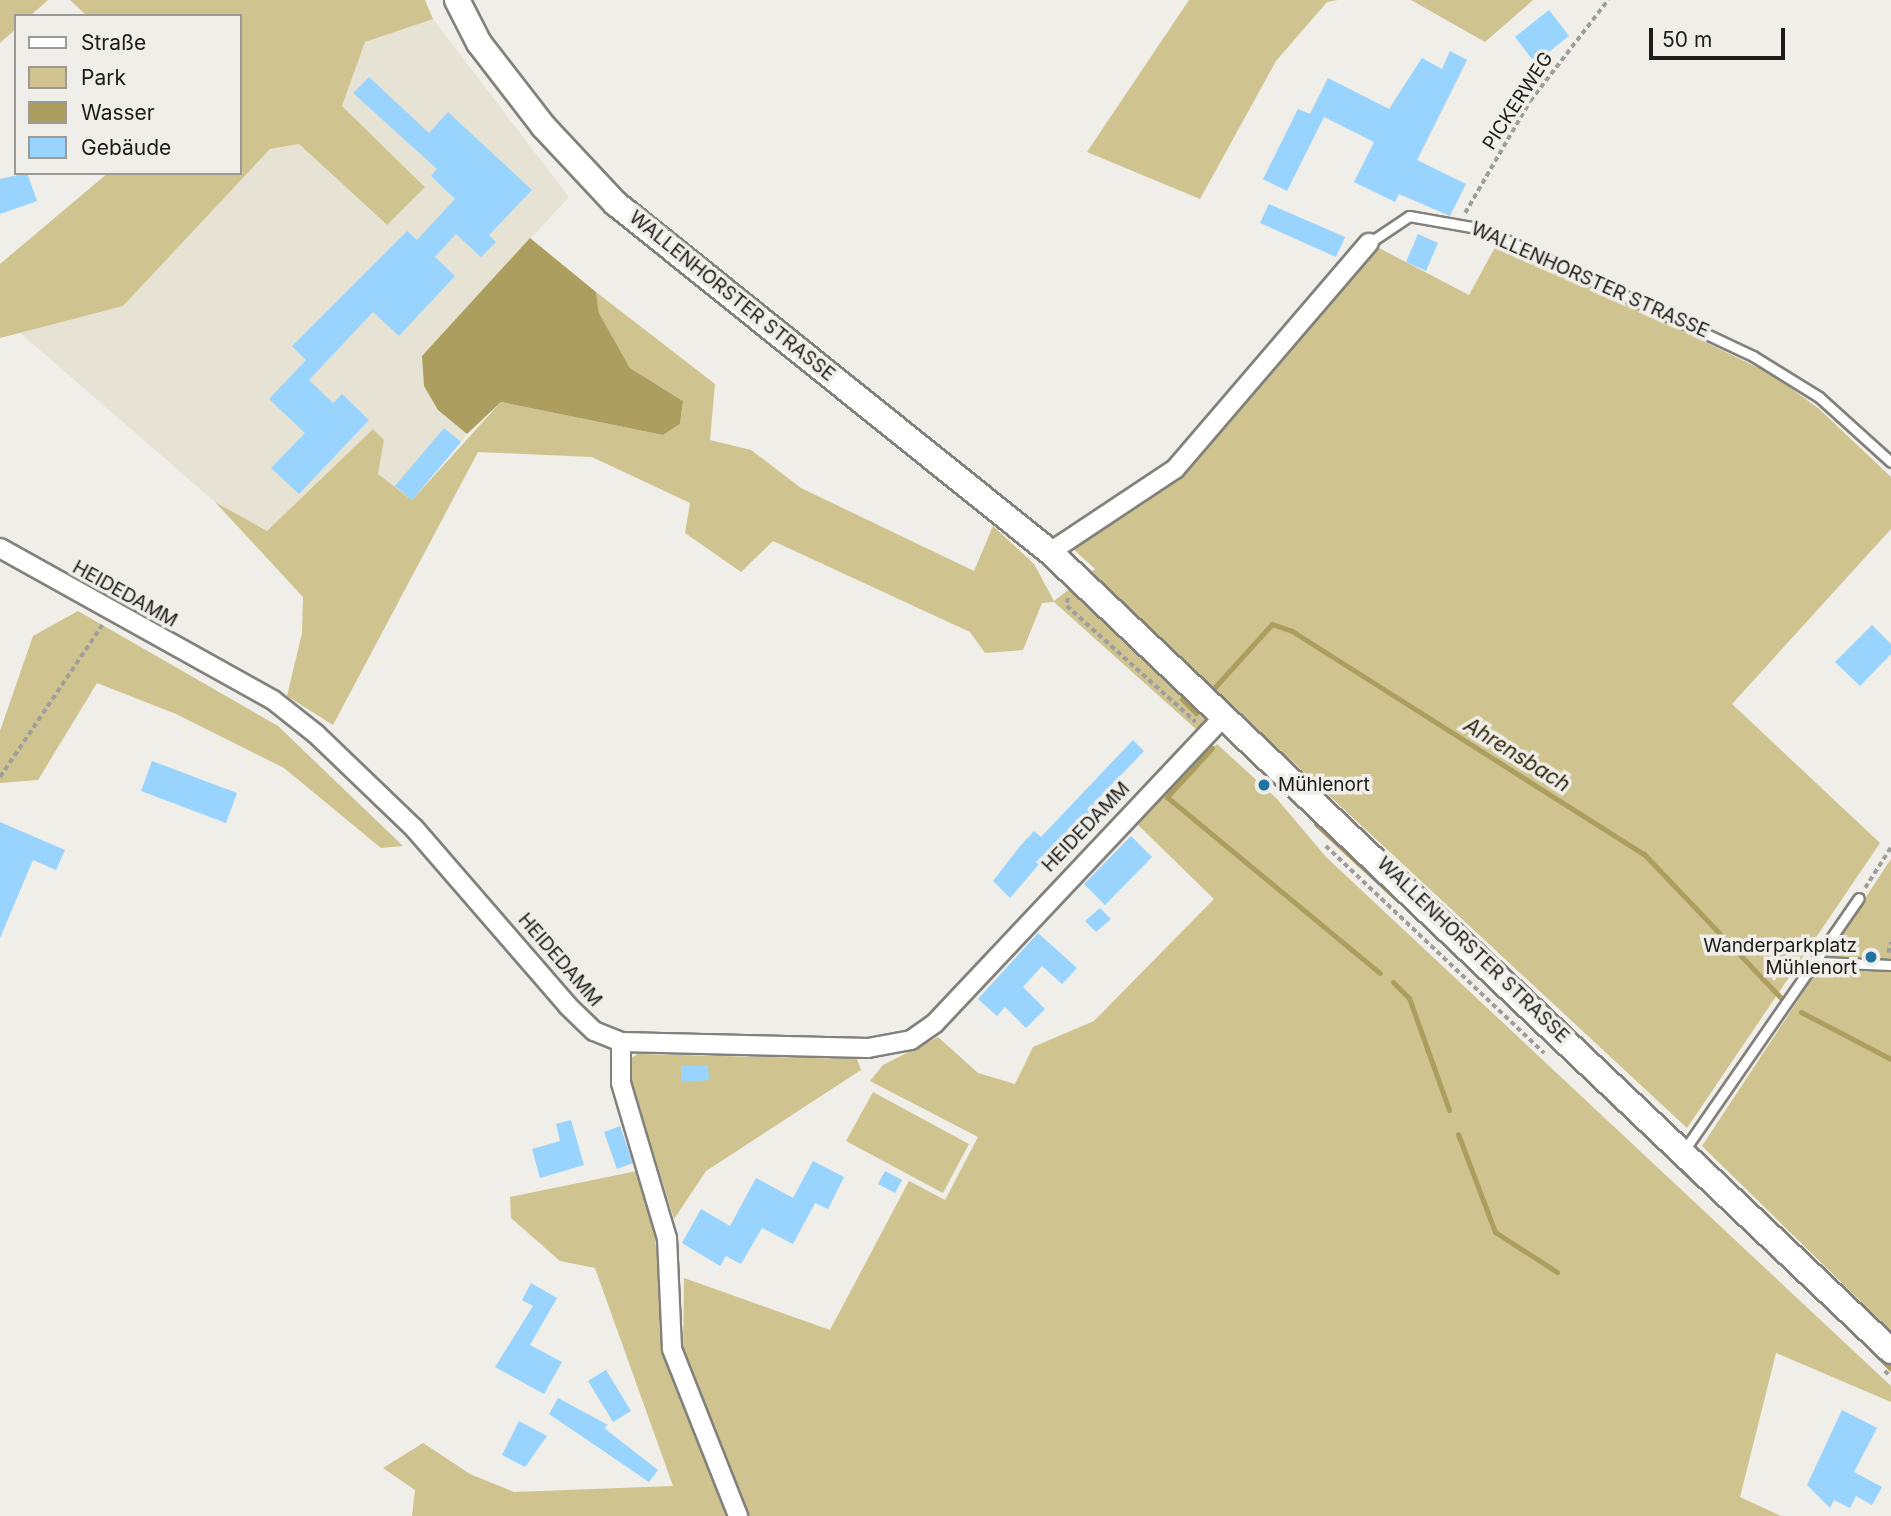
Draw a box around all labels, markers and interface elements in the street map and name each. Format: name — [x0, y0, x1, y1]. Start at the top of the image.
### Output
legend — [14, 14, 242, 175]
scale bar — [1653, 14, 1790, 58]
text: 50 m — [1662, 27, 1712, 52]
text: Straße — [81, 30, 146, 55]
street label: PICKERWEG — [1478, 48, 1558, 154]
text: Park — [81, 65, 126, 90]
text: Wasser — [81, 100, 155, 125]
text: Gebäude — [81, 135, 171, 160]
street label: WALLENHORSTER STRASSE — [625, 206, 839, 386]
street label: WALLENHORSTER STRASSE — [1468, 217, 1712, 343]
street label: HEIDEDAMM — [69, 556, 181, 632]
water label: Ahrensbach — [1459, 712, 1575, 798]
place label: Mühlenort — [1278, 774, 1370, 796]
street label: HEIDEDAMM — [1037, 777, 1135, 877]
marker: Mühlenort — [1256, 777, 1272, 793]
street label: WALLENHORSTER STRASSE — [1372, 852, 1574, 1048]
street label: HEIDEDAMM — [513, 909, 607, 1011]
place label: Wanderparkplatz Mühlenort — [1703, 935, 1857, 979]
marker: Wanderparkplatz Mühlenort — [1863, 949, 1879, 965]

